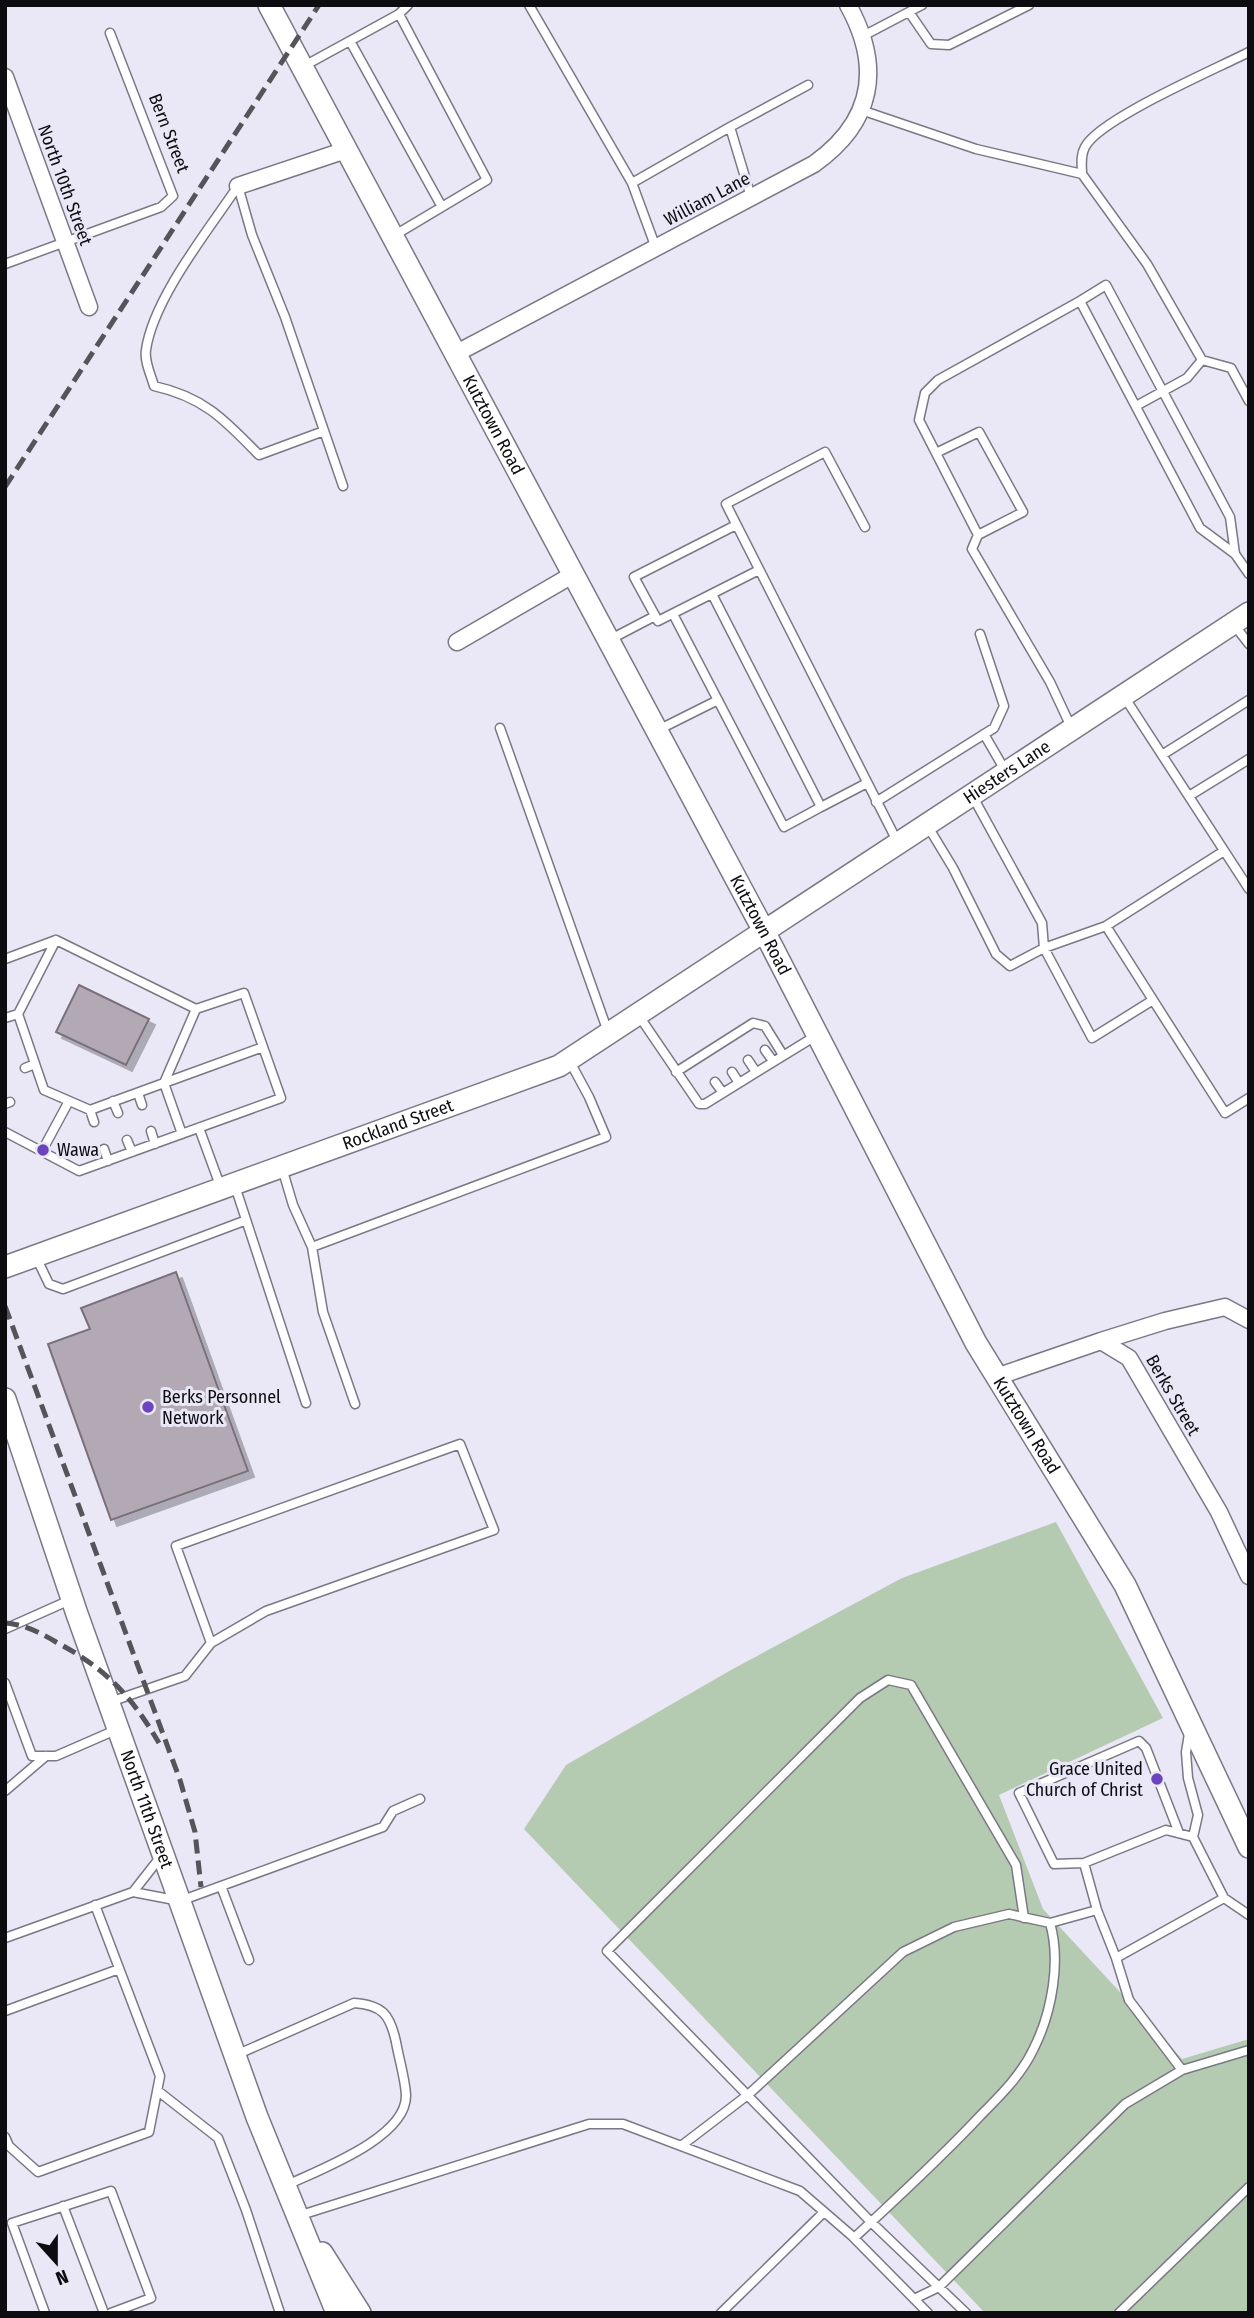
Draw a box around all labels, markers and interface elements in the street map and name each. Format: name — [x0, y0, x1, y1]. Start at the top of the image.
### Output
street label: Bern Street — [144, 90, 194, 176]
street label: North 10th Street — [33, 122, 97, 248]
street label: William Lane — [660, 167, 754, 231]
street label: Kutztown Road — [458, 371, 529, 478]
street label: Hiesters Lane — [959, 735, 1055, 809]
street label: Kutztown Road — [725, 871, 796, 979]
street label: Rockland Street — [340, 1094, 456, 1155]
place label: Wawa — [57, 1139, 99, 1161]
marker: Wawa — [35, 1142, 51, 1158]
street label: Berks Street — [1141, 1351, 1205, 1439]
street label: Kutztown Road — [989, 1373, 1065, 1478]
place label: Berks Personnel Network — [162, 1386, 281, 1429]
marker: Berks Personnel Network — [140, 1399, 156, 1415]
street label: North 11th Street — [116, 1747, 178, 1871]
place label: Grace United Church of Christ — [1026, 1758, 1143, 1801]
marker: Grace United Church of Christ — [1149, 1771, 1165, 1787]
north arrow — [21, 2227, 91, 2297]
text: N — [52, 2265, 71, 2290]

